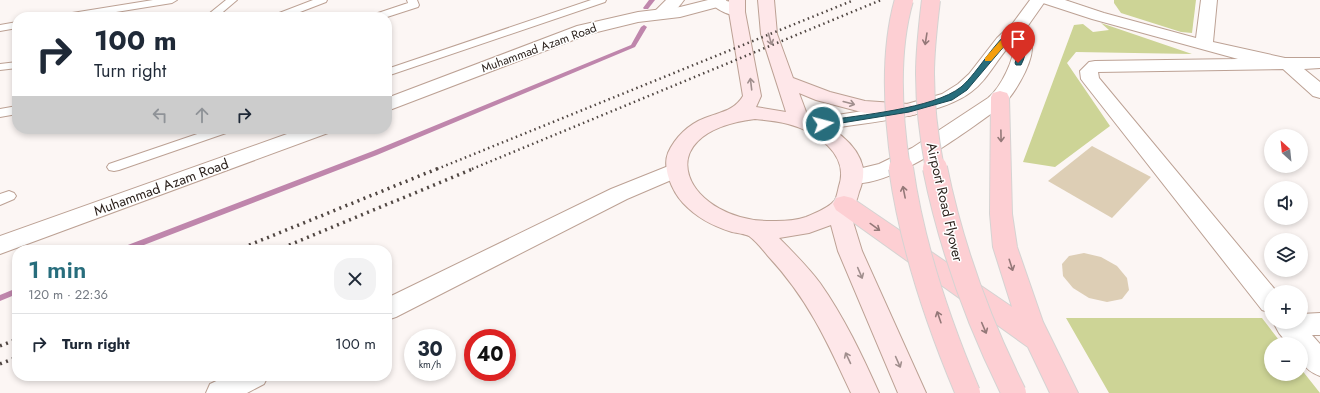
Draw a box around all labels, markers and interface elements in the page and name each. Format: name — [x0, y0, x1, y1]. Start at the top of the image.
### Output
street label: Muhammad Azam Road — [479, 19, 599, 77]
text: 100 m — [94, 20, 177, 61]
pin — [1001, 22, 1035, 63]
icon: right — [28, 28, 80, 80]
icon: arrive — [1007, 28, 1029, 50]
one-way arrow — [767, 32, 774, 45]
one-way arrow — [922, 32, 930, 45]
text: Turn right — [94, 58, 166, 84]
one-way arrow — [747, 78, 754, 91]
one-way arrow — [842, 99, 855, 107]
position arrow — [802, 103, 844, 145]
icon: left — [149, 104, 171, 126]
icon: ahead — [191, 104, 213, 126]
icon: right — [233, 104, 255, 126]
one-way arrow — [997, 129, 1005, 142]
north arrow — [1264, 129, 1308, 173]
map controls — [1264, 129, 1308, 381]
street label: Airport Road Flyover — [922, 140, 968, 264]
street label: Muhammad Azam Road — [91, 153, 231, 221]
button: sound — [1264, 181, 1308, 225]
one-way arrow — [900, 186, 908, 199]
one-way arrow — [870, 223, 881, 231]
button: layers — [1264, 233, 1308, 277]
text: 1 min — [28, 252, 86, 287]
button: close — [334, 258, 376, 300]
one-way arrow — [1008, 259, 1016, 271]
one-way arrow — [857, 267, 864, 279]
text: 120 m · 22:36 — [28, 285, 108, 304]
button: + — [1264, 285, 1308, 329]
one-way arrow — [935, 311, 942, 324]
one-way arrow — [981, 322, 989, 334]
speed limit sign: 40 — [464, 329, 516, 381]
icon: right — [28, 333, 50, 355]
text: Turn right — [62, 333, 130, 355]
text: 100 m — [335, 333, 376, 355]
text: 30 — [417, 335, 443, 364]
button: − — [1264, 337, 1308, 381]
one-way arrow — [844, 352, 851, 364]
one-way arrow — [895, 356, 902, 368]
text: km/h — [419, 357, 441, 372]

